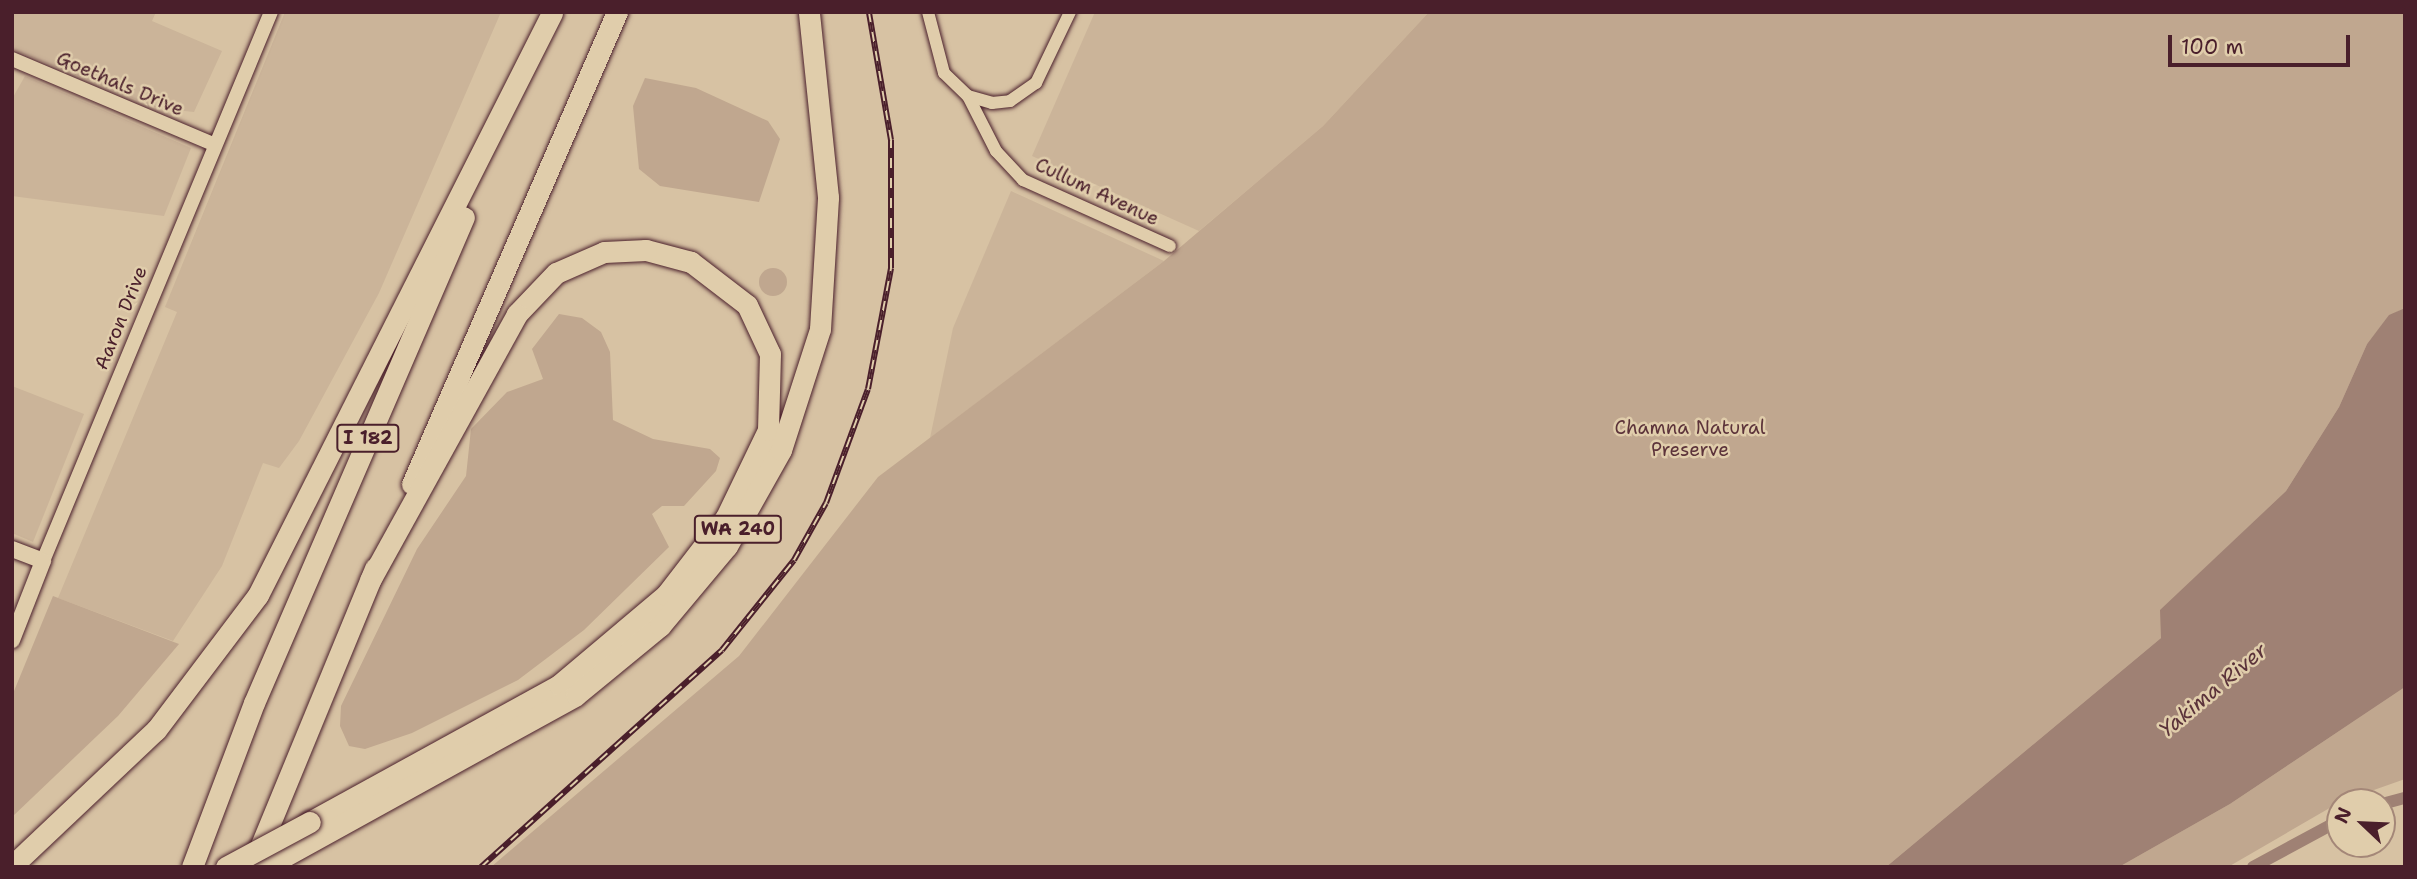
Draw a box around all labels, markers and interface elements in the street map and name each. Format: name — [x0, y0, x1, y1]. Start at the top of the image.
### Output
scale bar — [2172, 21, 2354, 65]
text: 100 m — [2181, 33, 2244, 61]
street label: Goethals Drive — [53, 47, 187, 121]
street label: Cullum Avenue — [1031, 153, 1163, 231]
street label: Aaron Drive — [90, 263, 152, 373]
park label: Chamna Natural Preserve — [1615, 417, 1765, 461]
road number: I 182 — [335, 424, 401, 452]
road number: WA 240 — [692, 514, 784, 544]
water label: Yakima River — [2154, 638, 2272, 742]
north arrow — [2326, 788, 2396, 858]
text: N — [2329, 804, 2357, 827]

